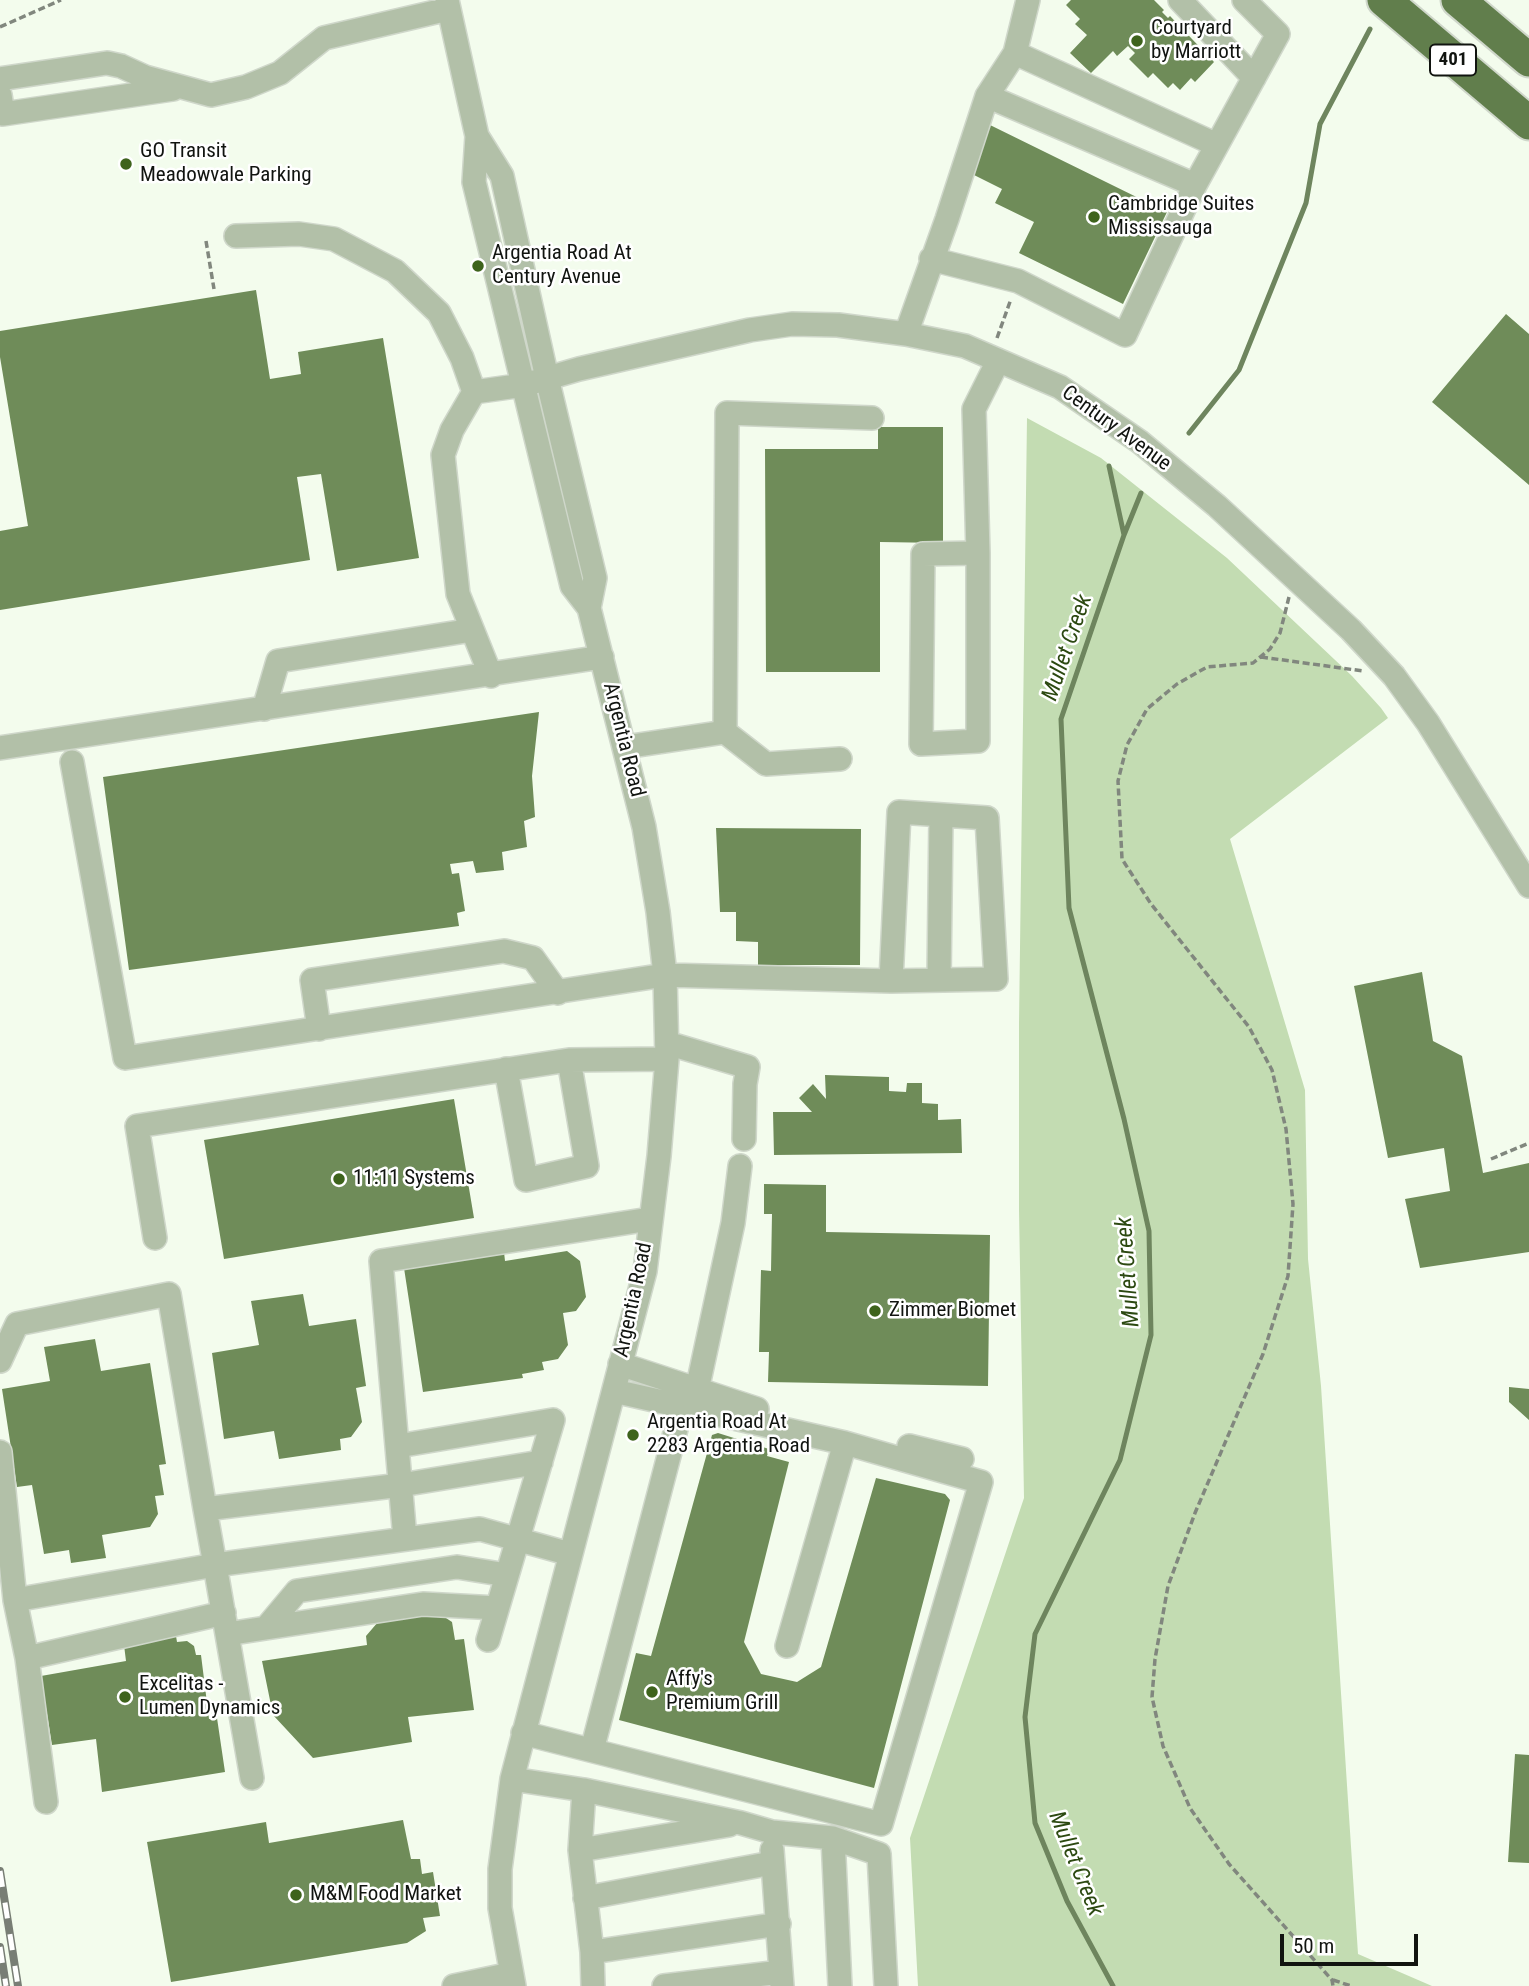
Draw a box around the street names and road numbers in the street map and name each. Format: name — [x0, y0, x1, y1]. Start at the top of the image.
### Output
road number: 401 — [1430, 44, 1476, 76]
street label: Century Avenue — [1056, 381, 1176, 477]
street label: Argentia Road — [597, 680, 649, 800]
street label: Argentia Road — [610, 1240, 658, 1360]

